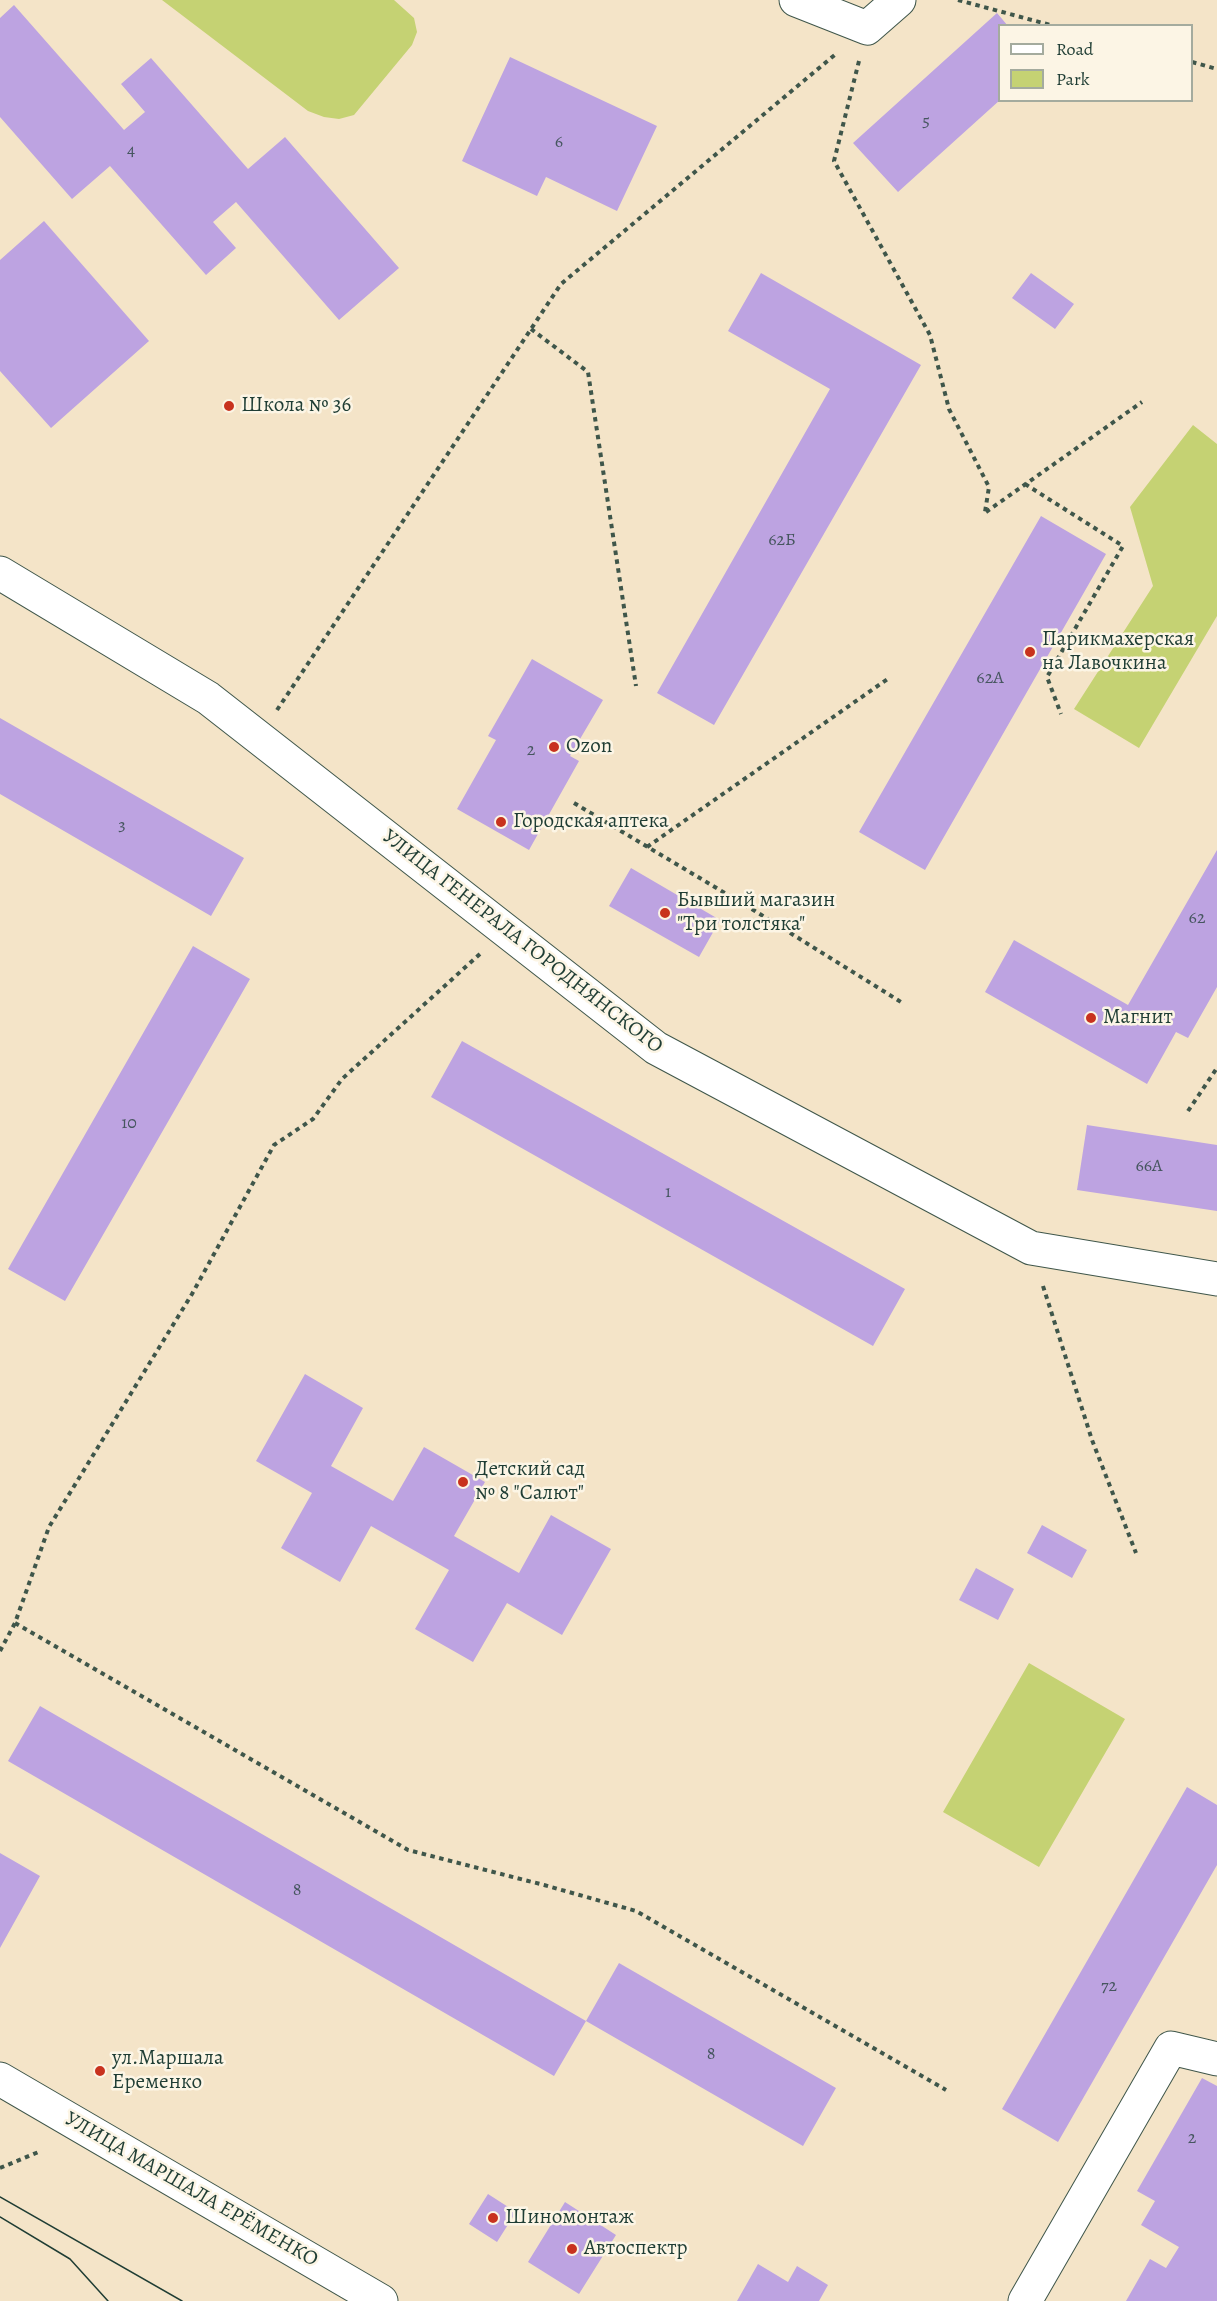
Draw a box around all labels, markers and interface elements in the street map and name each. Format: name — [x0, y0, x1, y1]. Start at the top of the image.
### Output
legend — [998, 24, 1193, 102]
text: Road — [1056, 37, 1093, 61]
text: Park — [1056, 67, 1090, 91]
house number: 5 — [922, 111, 930, 133]
house number: 6 — [555, 132, 563, 154]
house number: 4 — [127, 140, 135, 162]
place label: Школа № 36 — [241, 393, 351, 419]
marker: Школа № 36 — [222, 399, 236, 413]
house number: 62Б — [768, 530, 796, 552]
place label: Парикмахерская на Лавочкина — [1042, 627, 1194, 677]
marker: Парикмахерская на Лавочкина — [1023, 645, 1037, 659]
house number: 62А — [976, 668, 1004, 690]
place label: Ozon — [566, 734, 612, 760]
house number: 2 — [527, 740, 535, 762]
marker: Ozon — [547, 740, 561, 754]
place label: Городская аптека — [513, 809, 669, 835]
house number: 3 — [118, 815, 126, 837]
marker: Городская аптека — [494, 815, 508, 829]
street label: УЛИЦА ГЕНЕРАЛА ГОРОДНЯНСКОГО — [377, 825, 667, 1059]
place label: Бывший магазин "Три толстяка" — [677, 888, 835, 938]
marker: Бывший магазин "Три толстяка" — [658, 906, 672, 920]
house number: 62 — [1189, 908, 1205, 930]
place label: Магнит — [1103, 1005, 1173, 1031]
marker: Магнит — [1084, 1011, 1098, 1025]
house number: 10 — [121, 1113, 137, 1135]
house number: 66А — [1135, 1156, 1163, 1178]
house number: 1 — [665, 1182, 671, 1204]
place label: Детский сад № 8 "Салют" — [475, 1457, 585, 1507]
marker: Детский сад № 8 "Салют" — [456, 1475, 470, 1489]
house number: 8 — [293, 1880, 301, 1902]
house number: 72 — [1101, 1976, 1117, 1998]
house number: 8 — [707, 2044, 715, 2066]
place label: ул.Маршала Еременко — [112, 2046, 224, 2096]
marker: ул.Маршала Еременко — [93, 2064, 107, 2078]
street label: УЛИЦА МАРШАЛА ЕРЁМЕНКО — [60, 2107, 322, 2273]
house number: 2 — [1188, 2128, 1196, 2150]
place label: Шиномонтаж — [505, 2205, 634, 2231]
marker: Шиномонтаж — [486, 2211, 500, 2225]
place label: Автоспектр — [584, 2236, 688, 2262]
marker: Автоспектр — [565, 2242, 579, 2256]

